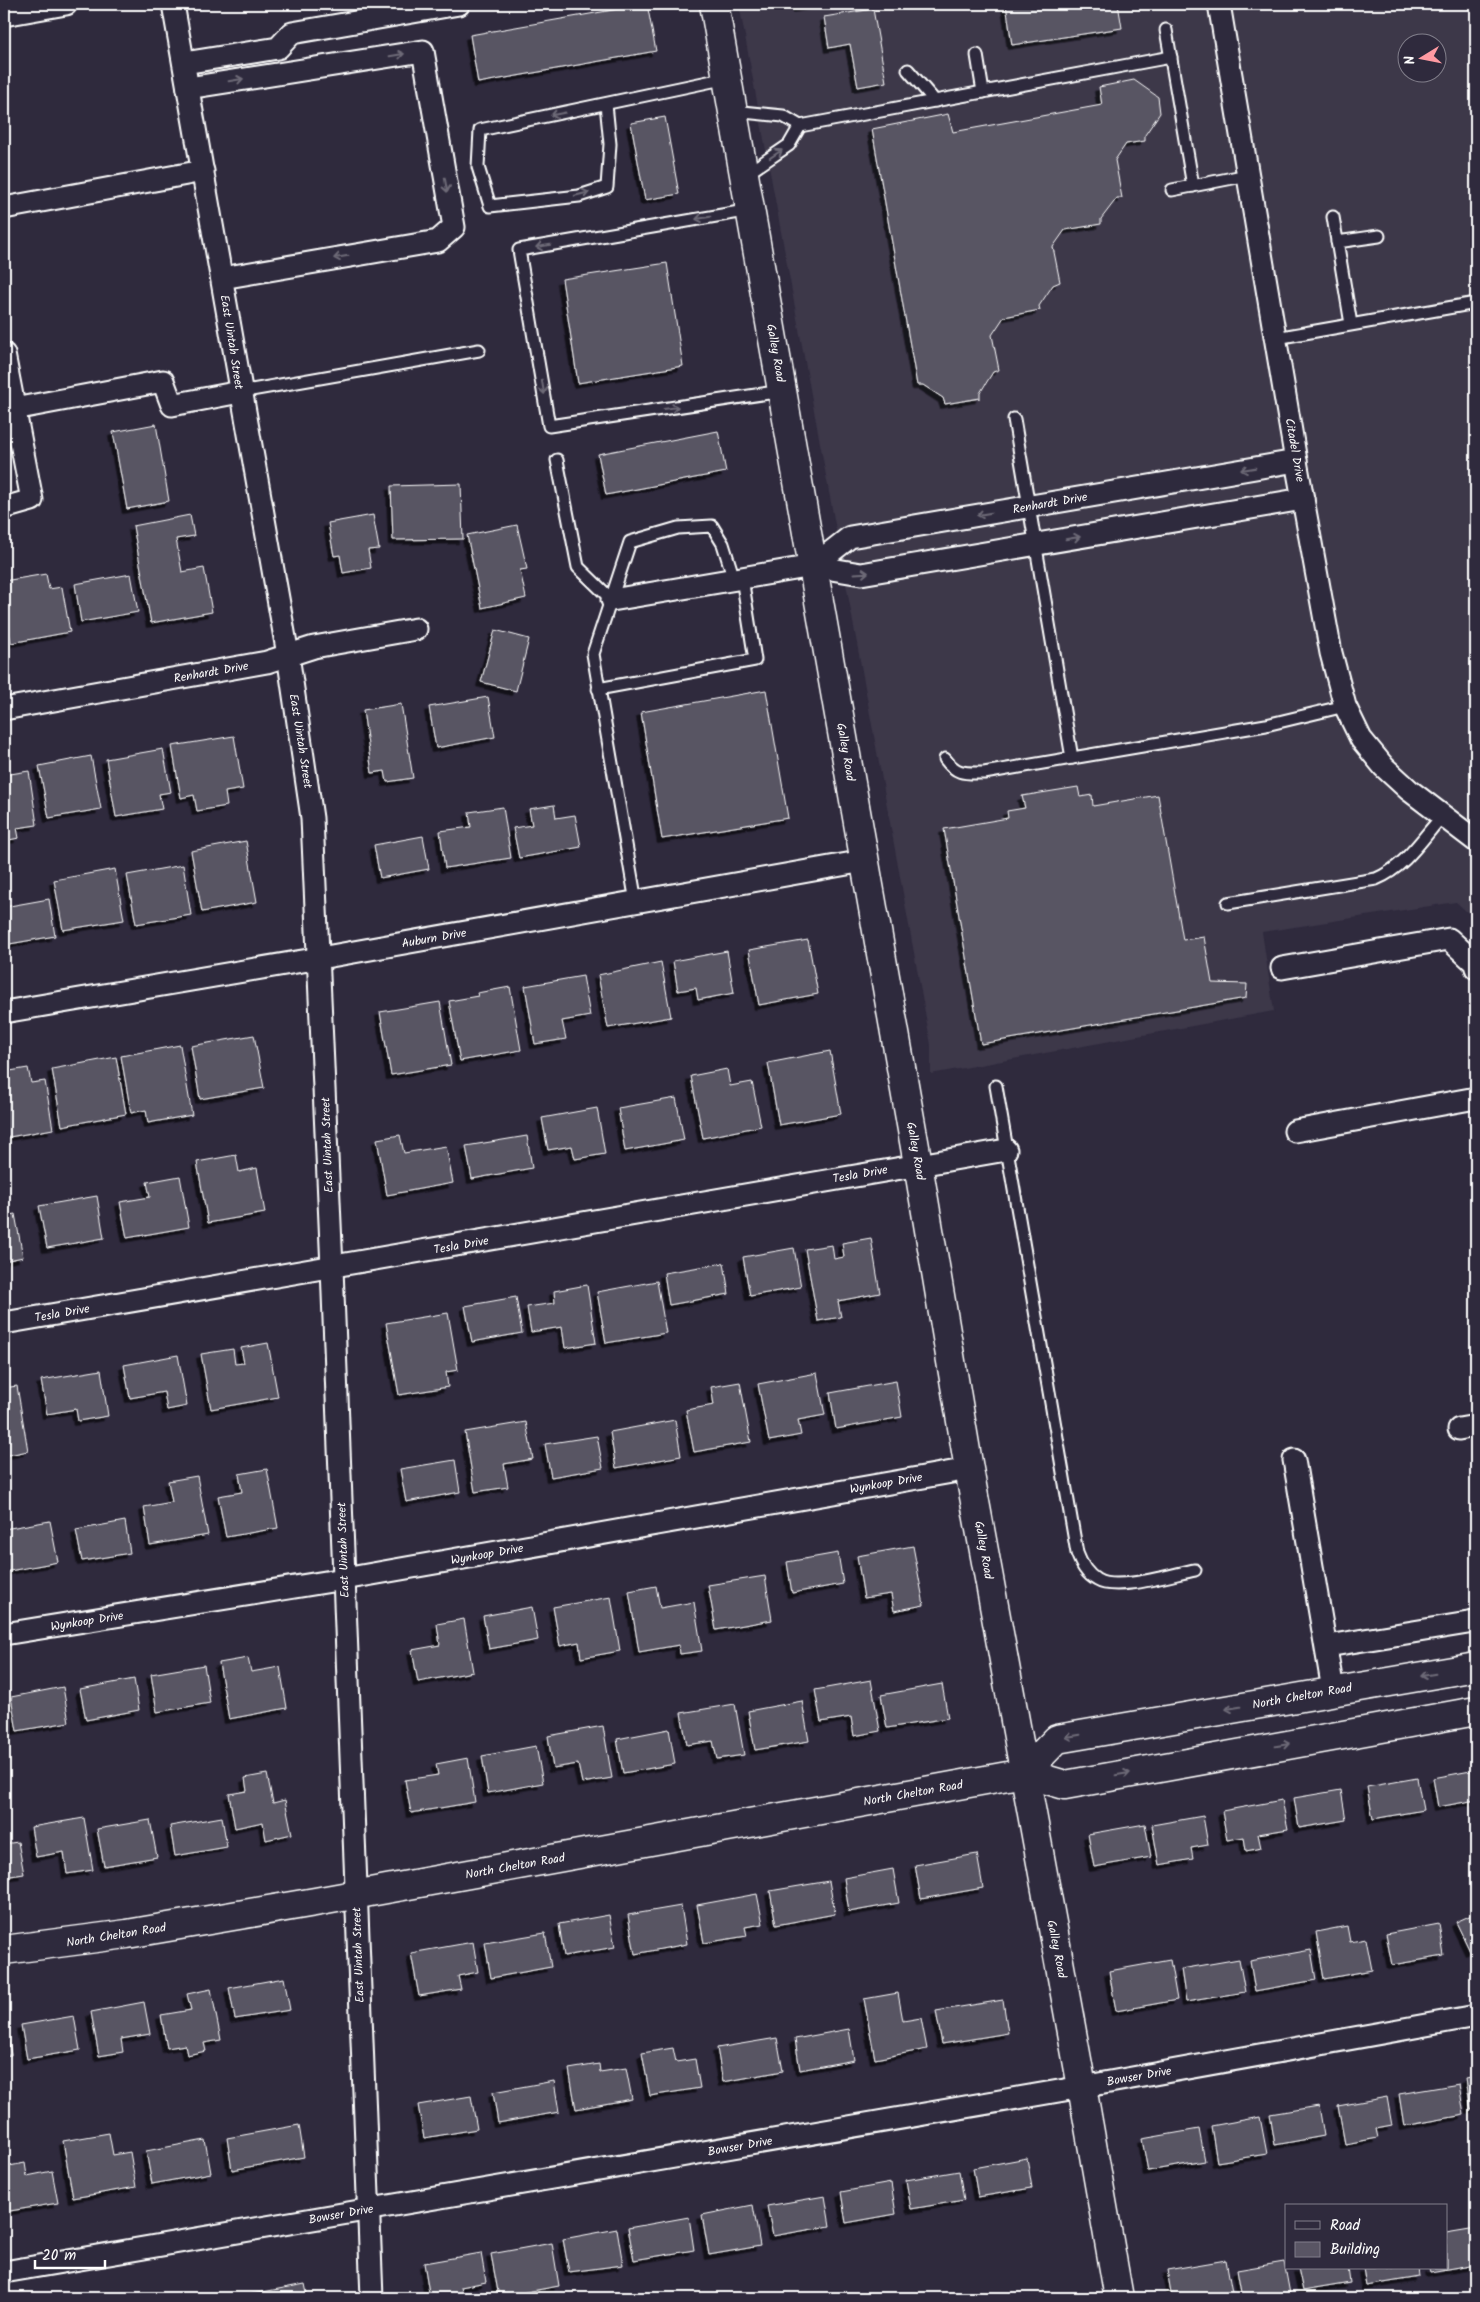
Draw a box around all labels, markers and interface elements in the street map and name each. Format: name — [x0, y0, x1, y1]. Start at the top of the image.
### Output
north arrow — [1398, 32, 1448, 82]
one-way arrow — [389, 50, 405, 60]
text: N — [1399, 54, 1422, 66]
one-way arrow — [228, 75, 244, 85]
one-way arrow — [550, 110, 566, 119]
one-way arrow — [769, 149, 783, 159]
one-way arrow — [442, 176, 452, 192]
one-way arrow — [574, 189, 590, 198]
one-way arrow — [695, 214, 711, 224]
one-way arrow — [535, 242, 551, 252]
one-way arrow — [333, 253, 349, 263]
street label: East Uintah Street — [215, 293, 248, 391]
street label: Galley Road — [761, 323, 790, 385]
one-way arrow — [538, 379, 548, 395]
one-way arrow — [663, 402, 679, 412]
street label: Citadel Drive — [1280, 417, 1310, 484]
one-way arrow — [1241, 465, 1257, 475]
street label: Renhardt Drive — [1011, 487, 1089, 519]
one-way arrow — [977, 510, 993, 520]
one-way arrow — [1065, 533, 1081, 543]
one-way arrow — [853, 569, 869, 578]
street label: Renhardt Drive — [172, 656, 250, 688]
street label: East Uintah Street — [284, 692, 317, 790]
street label: Galley Road — [831, 722, 860, 784]
street label: Auburn Drive — [400, 923, 469, 954]
street label: East Uintah Street — [316, 1097, 339, 1193]
street label: Galley Road — [901, 1121, 930, 1183]
street label: Tesla Drive — [831, 1160, 890, 1189]
street label: Tesla Drive — [432, 1231, 491, 1260]
street label: Tesla Drive — [33, 1299, 92, 1328]
street label: Wynkoop Drive — [848, 1468, 925, 1499]
street label: East Uintah Street — [332, 1502, 355, 1598]
street label: Galley Road — [969, 1520, 998, 1582]
street label: Wynkoop Drive — [449, 1539, 526, 1570]
street label: Wynkoop Drive — [49, 1606, 125, 1637]
one-way arrow — [1421, 1670, 1437, 1680]
street label: North Chelton Road — [1251, 1678, 1354, 1715]
one-way arrow — [1226, 1703, 1242, 1713]
one-way arrow — [1066, 1731, 1082, 1741]
one-way arrow — [1274, 1740, 1290, 1750]
one-way arrow — [1114, 1769, 1130, 1779]
street label: North Chelton Road — [862, 1775, 965, 1812]
street label: North Chelton Road — [464, 1848, 567, 1885]
street label: East Uintah Street — [347, 1907, 370, 2003]
street label: North Chelton Road — [65, 1918, 168, 1953]
street label: Galley Road — [1042, 1918, 1072, 1981]
street label: Bowser Drive — [1105, 2061, 1174, 2092]
street label: Bowser Drive — [706, 2131, 775, 2162]
street label: Bowser Drive — [307, 2199, 376, 2230]
legend — [1285, 2204, 1448, 2270]
text: Road — [1330, 2214, 1361, 2238]
scale bar — [35, 2237, 105, 2269]
text: Building — [1330, 2238, 1380, 2262]
text: 20 m — [42, 2244, 76, 2268]

